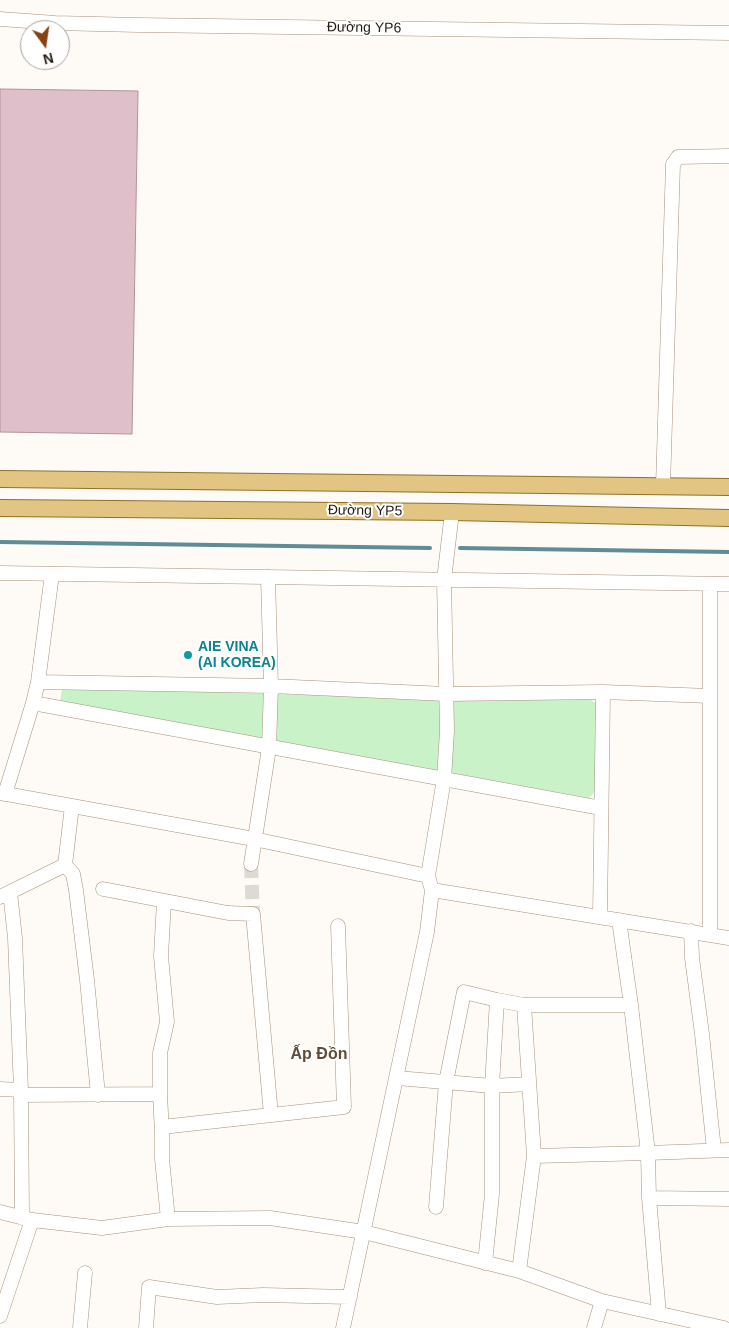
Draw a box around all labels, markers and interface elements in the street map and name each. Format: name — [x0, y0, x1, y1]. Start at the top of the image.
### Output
street label: Đường YP6 — [327, 19, 401, 37]
north arrow — [20, 20, 70, 70]
text: N — [42, 50, 55, 68]
street label: Đường YP5 — [328, 502, 402, 520]
place label: AIE VINA (AI KOREA) — [198, 639, 276, 672]
marker: AIE VINA (AI KOREA) — [182, 649, 194, 661]
district label: Ấp Đồn — [291, 1045, 347, 1065]

